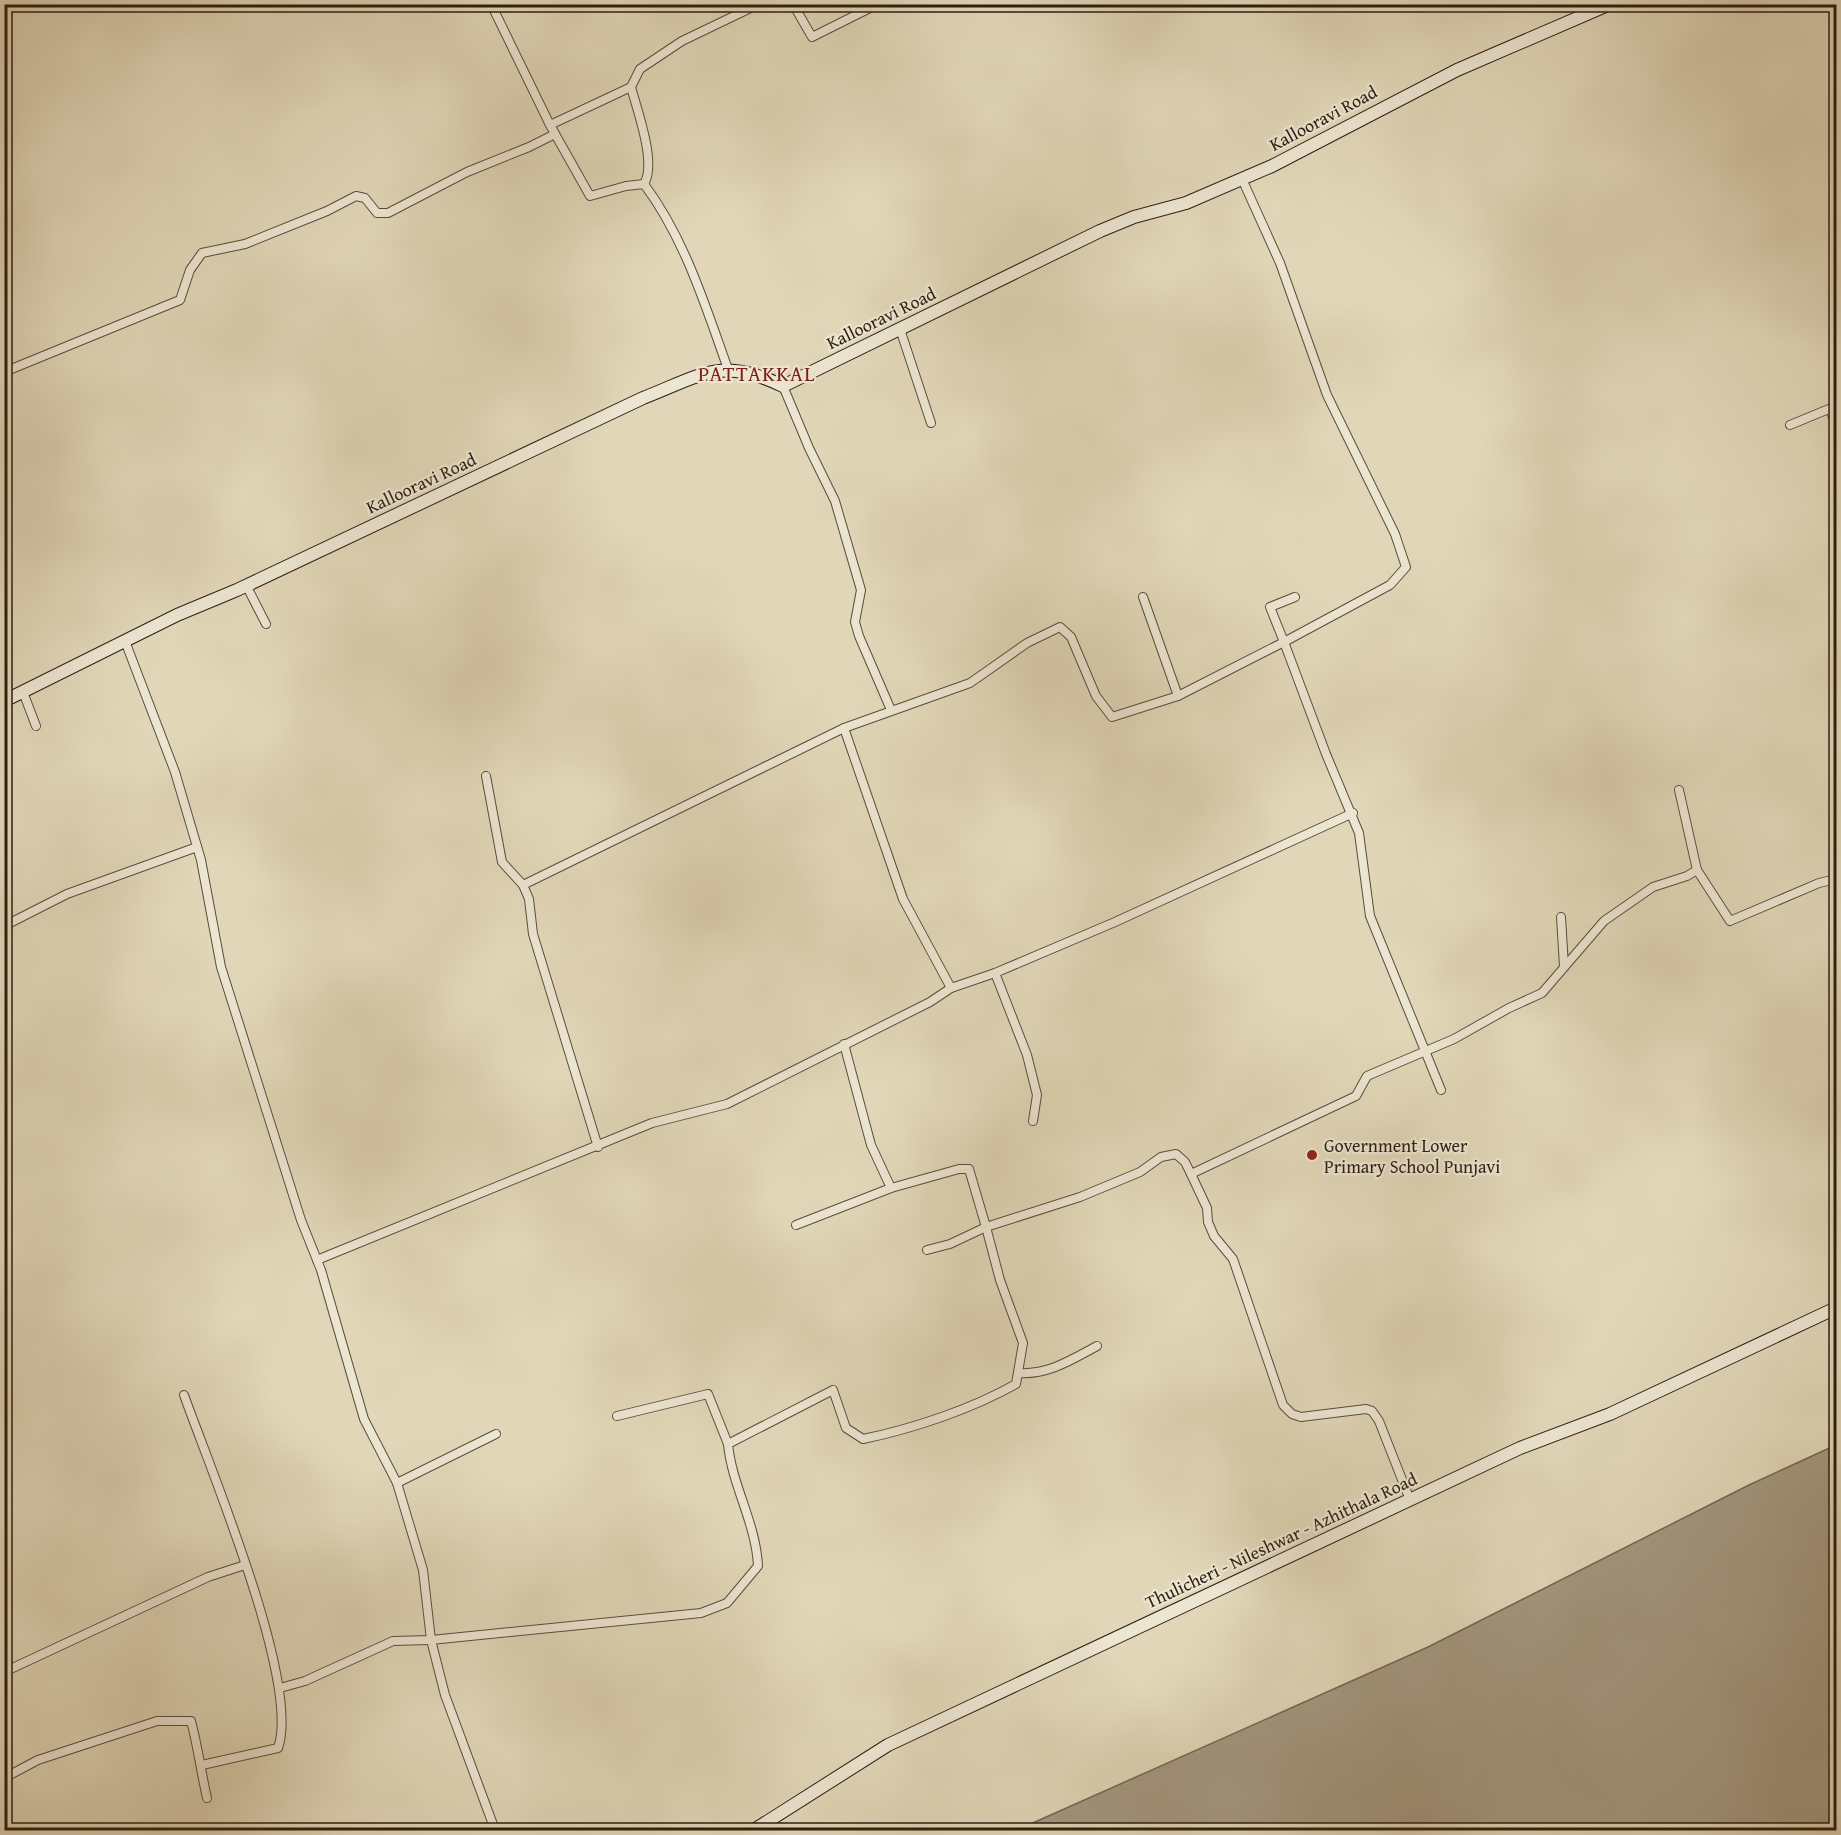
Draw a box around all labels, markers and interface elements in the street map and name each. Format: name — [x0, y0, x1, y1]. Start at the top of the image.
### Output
street label: Kallooravi Road — [1264, 78, 1382, 158]
street label: Kallooravi Road — [822, 280, 941, 356]
district label: PATTAKKAL — [698, 358, 816, 389]
street label: Kallooravi Road — [361, 446, 481, 520]
place label: Government Lower Primary School Punjavi — [1324, 1132, 1500, 1180]
marker: Government Lower Primary School Punjavi — [1305, 1148, 1319, 1162]
street label: Thulicheri - Nileshwar - Azhithala Road — [1141, 1465, 1422, 1615]

